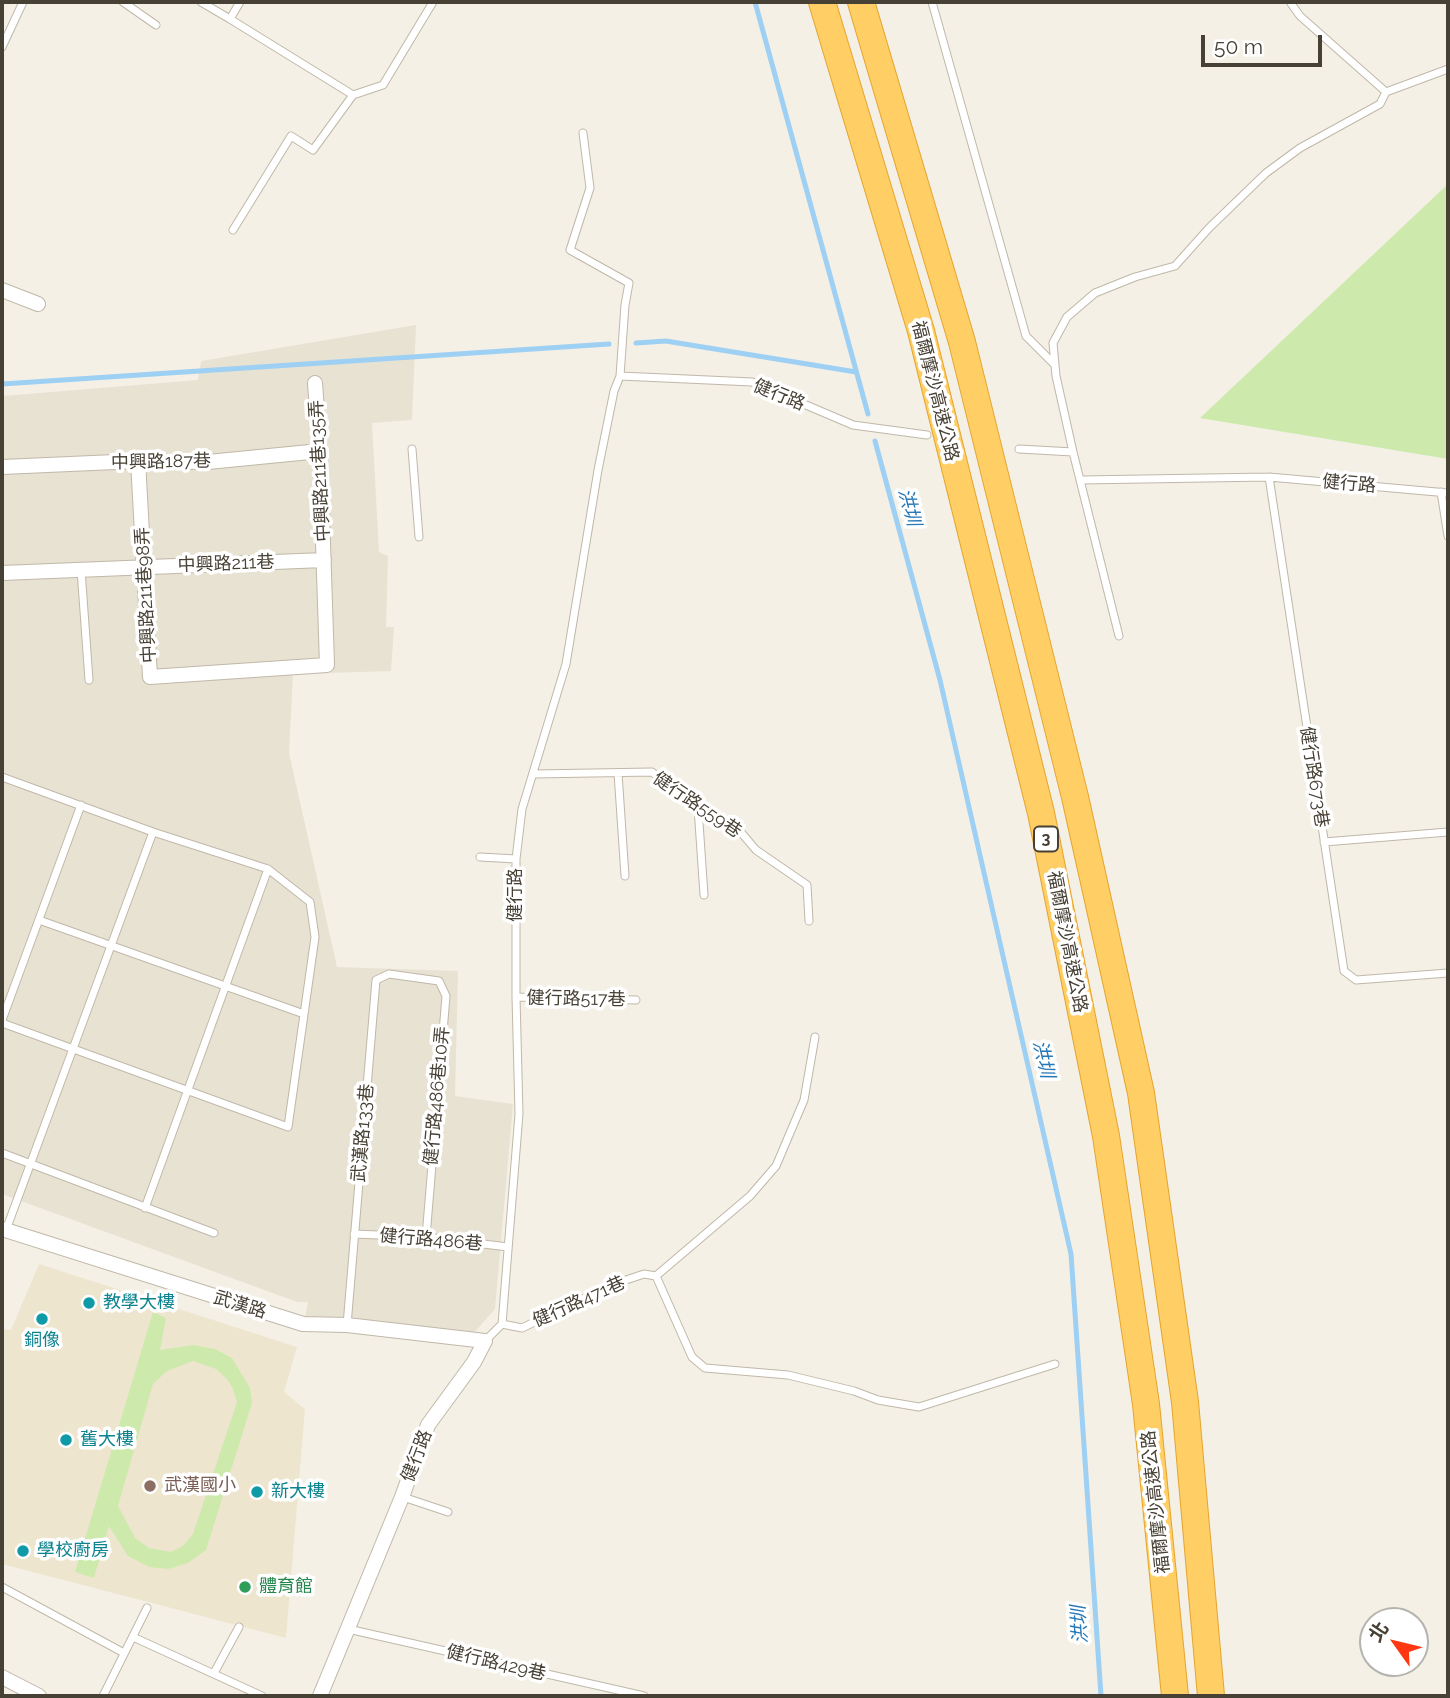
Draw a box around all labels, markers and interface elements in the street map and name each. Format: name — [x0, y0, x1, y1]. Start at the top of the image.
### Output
scale bar — [1205, 21, 1326, 65]
text: 50 m — [1214, 34, 1263, 59]
street label: 福爾摩沙高速公路 — [907, 319, 963, 463]
street label: 健行路 — [750, 375, 808, 415]
street label: 中興路211巷135弄 — [306, 400, 334, 542]
street label: 中興路187巷 — [111, 450, 211, 474]
street label: 健行路 — [1321, 471, 1377, 497]
water label: 洪圳 — [893, 486, 925, 528]
street label: 中興路211巷98弄 — [132, 527, 160, 663]
street label: 中興路211巷 — [177, 552, 275, 576]
street label: 健行路673巷 — [1295, 725, 1333, 829]
street label: 健行路559巷 — [649, 767, 745, 843]
road number: 3 — [1034, 826, 1058, 852]
street label: 健行路 — [505, 868, 527, 922]
street label: 福爾摩沙高速公路 — [1043, 869, 1091, 1015]
street label: 健行路517巷 — [526, 987, 626, 1011]
street label: 健行路486巷10弄 — [420, 1025, 454, 1167]
water label: 洪圳 — [1028, 1038, 1058, 1080]
street label: 武漢路133巷 — [348, 1083, 378, 1183]
street label: 健行路486巷 — [379, 1225, 483, 1255]
street label: 健行路471巷 — [529, 1272, 629, 1332]
street label: 武漢路 — [211, 1287, 269, 1323]
place label: 教學大樓 — [103, 1292, 175, 1314]
marker: 教學大樓 — [81, 1295, 97, 1311]
marker: 銅像 — [34, 1311, 50, 1327]
place label: 銅像 — [24, 1330, 60, 1352]
street label: 健行路 — [397, 1427, 437, 1485]
place label: 舊大樓 — [80, 1429, 134, 1451]
street label: 福爾摩沙高速公路 — [1138, 1429, 1174, 1575]
marker: 舊大樓 — [58, 1432, 74, 1448]
place label: 武漢國小 — [164, 1475, 236, 1497]
marker: 武漢國小 — [142, 1478, 158, 1494]
place label: 新大樓 — [271, 1481, 325, 1503]
marker: 新大樓 — [249, 1484, 265, 1500]
place label: 學校廚房 — [37, 1540, 109, 1562]
marker: 學校廚房 — [15, 1543, 31, 1559]
place label: 體育館 — [259, 1576, 313, 1598]
marker: 體育館 — [237, 1579, 253, 1595]
water label: 洪圳 — [1067, 1605, 1093, 1645]
north arrow — [1359, 1607, 1429, 1677]
text: 北 — [1364, 1617, 1393, 1645]
street label: 健行路429巷 — [444, 1641, 548, 1685]

